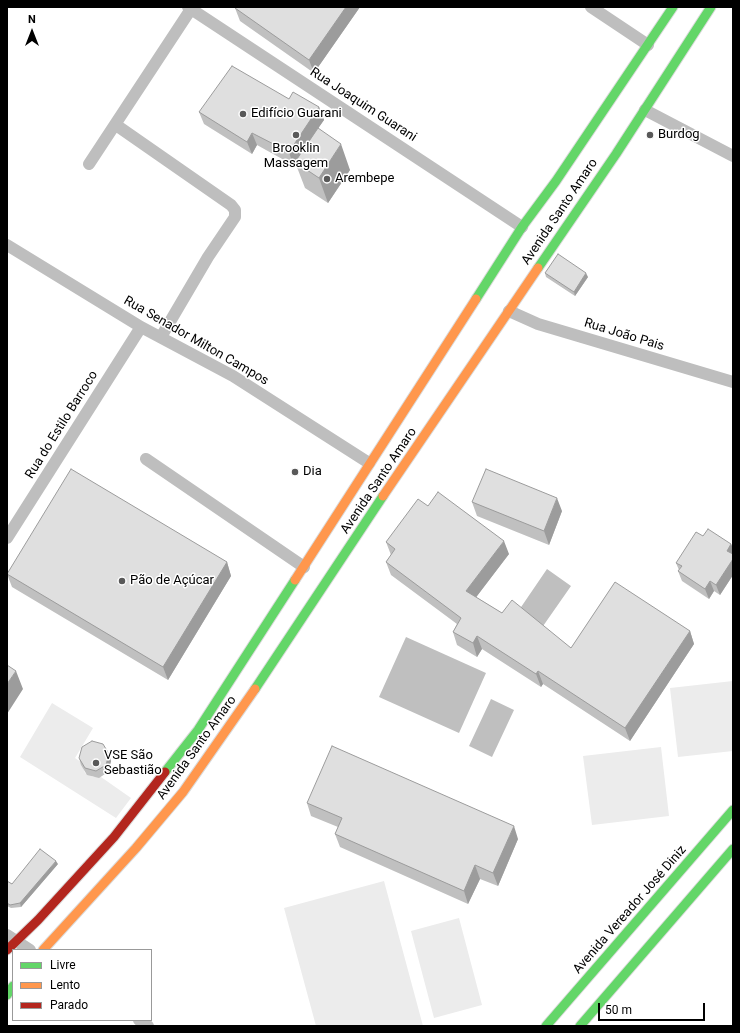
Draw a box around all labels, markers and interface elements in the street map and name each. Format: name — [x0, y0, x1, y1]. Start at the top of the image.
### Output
north arrow — [12, 12, 52, 52]
text: N — [28, 13, 36, 26]
street label: Rua Joaquim Guarani — [307, 65, 419, 145]
place label: Edifício Guarani — [251, 106, 342, 122]
marker: Edifício Guarani — [238, 109, 248, 119]
place label: Burdog — [658, 127, 700, 143]
marker: Brooklin Massagem — [291, 130, 301, 140]
marker: Burdog — [645, 130, 655, 140]
place label: Brooklin Massagem — [264, 141, 328, 172]
street label: Avenida Santo Amaro — [519, 156, 601, 268]
place label: Arembepe — [335, 171, 394, 187]
marker: Arembepe — [322, 174, 332, 184]
street label: Rua Senador Milton Campos — [121, 293, 271, 389]
street label: Rua João Pais — [582, 315, 666, 355]
street label: Rua do Estilo Barroco — [22, 368, 102, 482]
street label: Avenida Santo Amaro — [338, 425, 420, 537]
place label: Dia — [303, 464, 322, 480]
marker: Dia — [290, 467, 300, 477]
place label: Pão de Açúcar — [130, 573, 214, 589]
marker: Pão de Açúcar — [117, 576, 127, 586]
street label: Avenida Santo Amaro — [154, 693, 240, 803]
place label: VSE São Sebastião — [104, 748, 162, 779]
marker: VSE São Sebastião — [91, 758, 101, 768]
street label: Avenida Vereador José Diniz — [570, 843, 690, 977]
legend — [12, 949, 152, 1021]
text: Livre — [50, 958, 76, 972]
text: Lento — [50, 978, 80, 992]
scale bar — [600, 995, 707, 1021]
text: Parado — [50, 998, 88, 1012]
text: 50 m — [605, 1003, 632, 1017]

